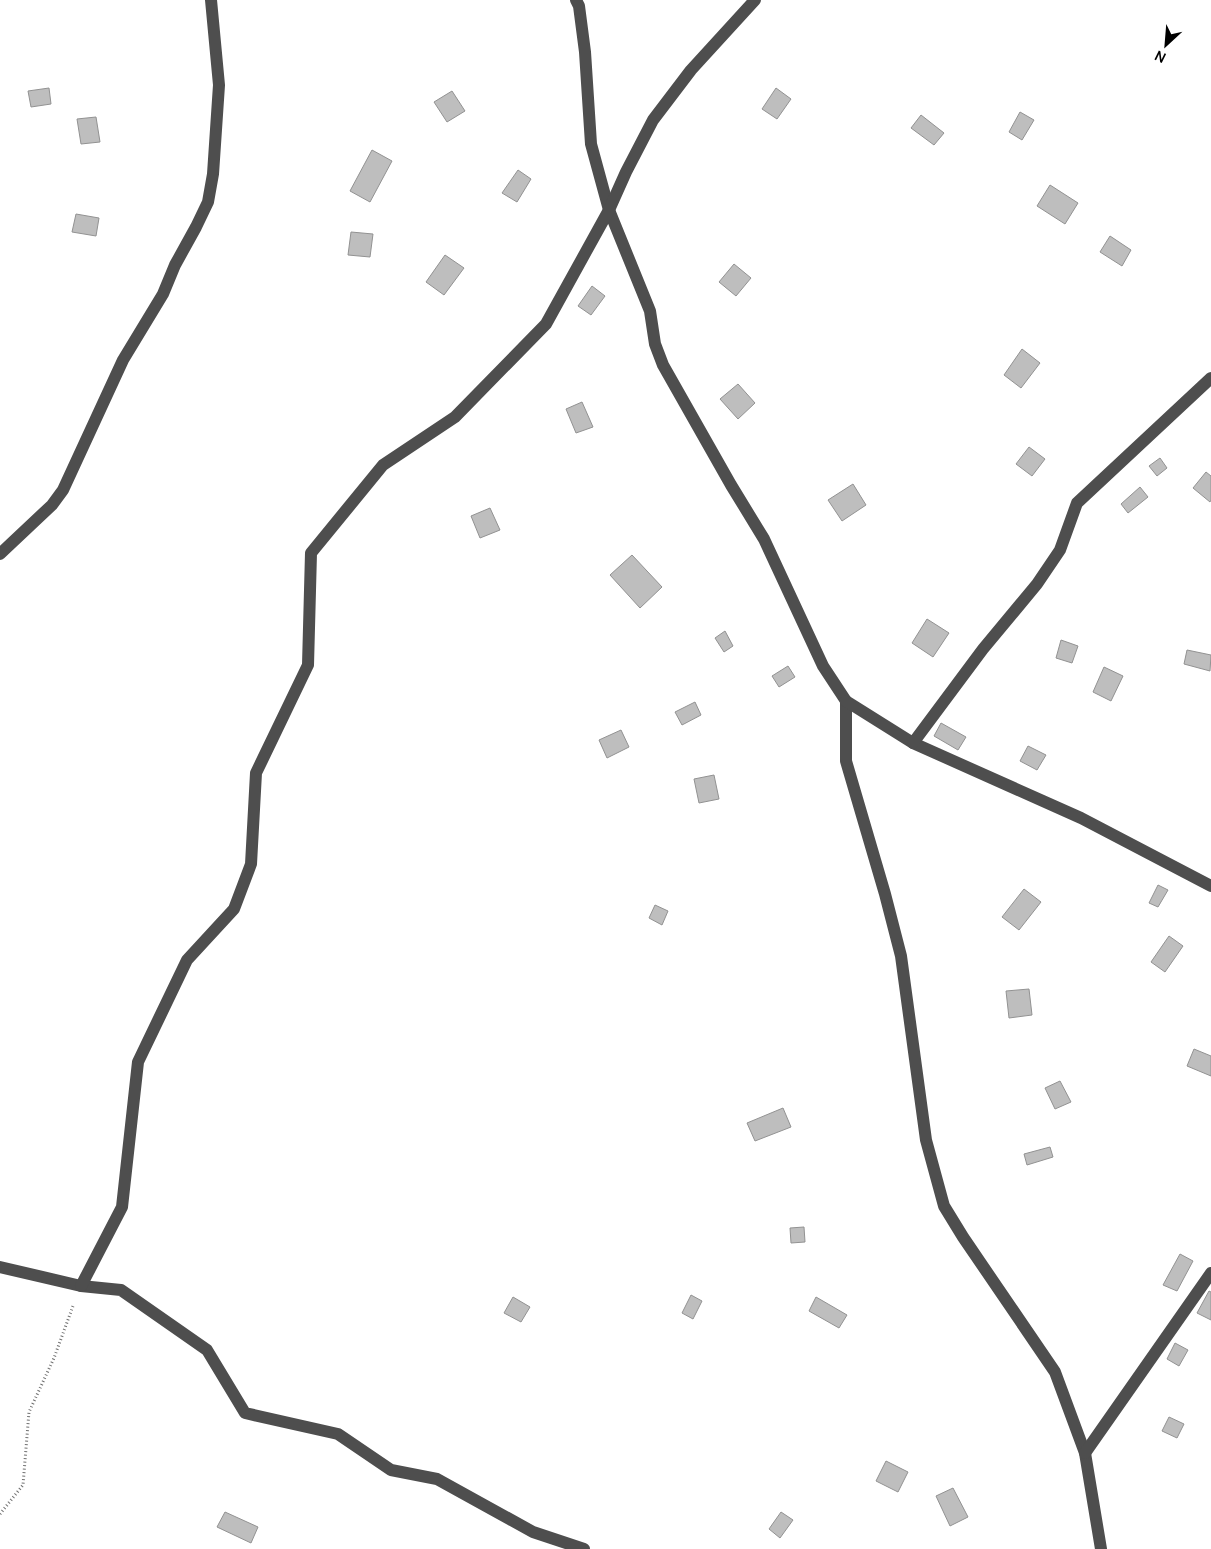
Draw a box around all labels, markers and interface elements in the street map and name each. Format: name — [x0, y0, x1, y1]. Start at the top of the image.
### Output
north arrow — [1141, 20, 1191, 70]
text: N — [1151, 46, 1169, 68]

